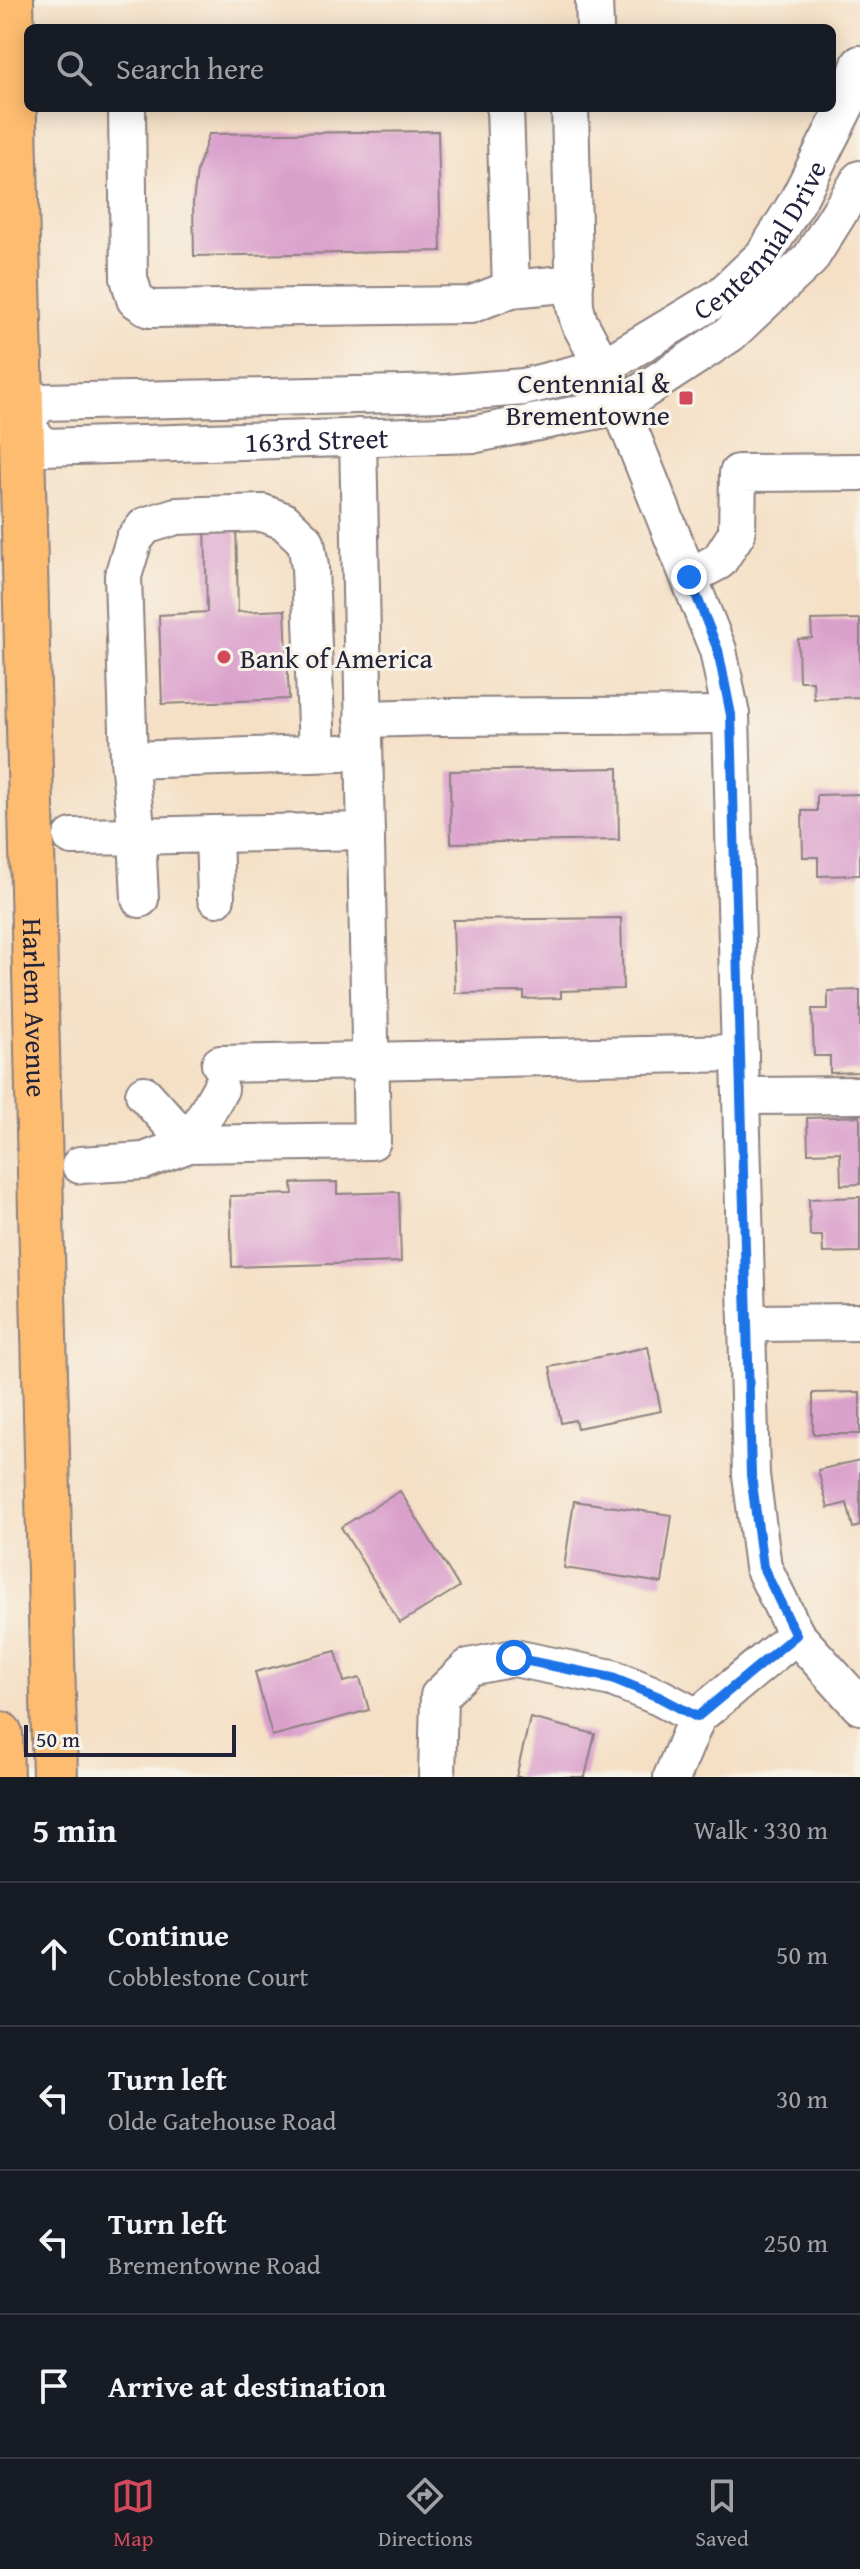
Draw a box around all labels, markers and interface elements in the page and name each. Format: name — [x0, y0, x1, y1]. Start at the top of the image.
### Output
search box — [24, 24, 836, 112]
icon: search — [52, 46, 96, 90]
text: Search here — [116, 46, 264, 90]
street label: Centennial Drive — [685, 153, 836, 329]
place label: Centennial & Brementowne — [506, 362, 670, 435]
marker: Centennial & Brementowne — [677, 389, 695, 407]
street label: 163rd Street — [244, 416, 389, 461]
route end — [671, 559, 707, 595]
place label: Bank of America — [240, 637, 433, 678]
marker: Bank of America — [215, 648, 233, 666]
street label: Harlem Avenue — [13, 917, 59, 1098]
route start — [496, 1640, 532, 1676]
scale bar — [24, 1721, 236, 1757]
text: 50 m — [36, 1723, 80, 1755]
text: 5 min — [32, 1805, 117, 1854]
text: Walk · 330 m — [694, 1810, 828, 1849]
text: Continue — [108, 1913, 229, 1957]
icon: ahead — [32, 1932, 76, 1976]
text: 50 m — [776, 1935, 828, 1974]
text: Cobblestone Court — [108, 1957, 308, 1996]
text: Turn left — [108, 2057, 227, 2101]
icon: left — [32, 2076, 76, 2120]
text: 30 m — [776, 2079, 828, 2118]
text: Olde Gatehouse Road — [108, 2101, 336, 2140]
text: Turn left — [108, 2201, 227, 2245]
icon: left — [32, 2220, 76, 2264]
text: 250 m — [763, 2223, 828, 2262]
text: Brementowne Road — [108, 2245, 321, 2284]
icon: arrive — [32, 2364, 76, 2408]
text: Arrive at destination — [108, 2364, 386, 2408]
tab: Map — [111, 2474, 155, 2554]
tab: Directions — [378, 2474, 473, 2554]
tab: Saved — [695, 2474, 749, 2554]

